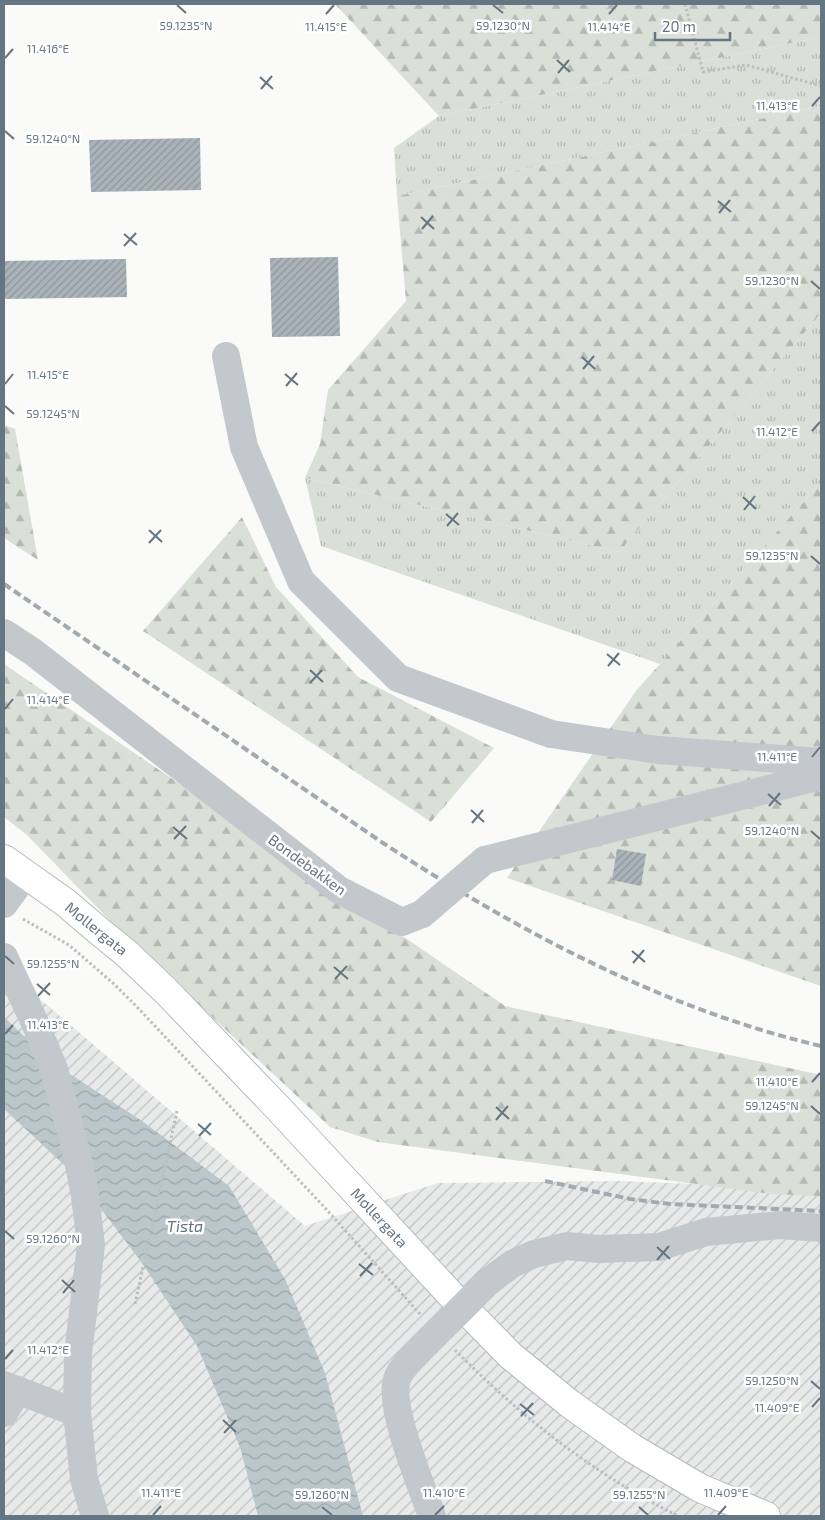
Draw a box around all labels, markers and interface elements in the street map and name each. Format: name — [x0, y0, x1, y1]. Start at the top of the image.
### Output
scale bar — [655, 10, 730, 42]
text: 20 m — [662, 17, 696, 35]
text: 59.1235°N — [160, 18, 212, 32]
text: 59.1230°N — [476, 18, 530, 32]
text: 11.415°E — [305, 19, 347, 33]
text: 11.414°E — [588, 19, 631, 33]
text: 11.416°E — [27, 41, 69, 55]
text: 11.413°E — [756, 98, 798, 112]
text: 59.1240°N — [26, 131, 80, 145]
text: 59.1230°N — [745, 273, 799, 287]
text: 11.415°E — [27, 367, 69, 381]
text: 59.1245°N — [26, 406, 80, 420]
text: 11.412°E — [756, 424, 798, 438]
text: 59.1235°N — [746, 548, 798, 562]
text: 11.414°E — [27, 692, 70, 706]
text: 11.411°E — [757, 749, 797, 763]
text: 59.1240°N — [745, 823, 799, 837]
street label: Bondebakken — [265, 830, 350, 898]
street label: Møllergata — [62, 898, 131, 959]
text: 59.1255°N — [27, 956, 79, 970]
text: 11.413°E — [27, 1017, 69, 1031]
text: 11.410°E — [756, 1074, 799, 1088]
text: 59.1245°N — [745, 1098, 799, 1112]
street label: Møllergata — [348, 1184, 412, 1251]
water label: Tista — [167, 1216, 203, 1235]
text: 59.1260°N — [26, 1231, 80, 1245]
text: 11.412°E — [27, 1342, 69, 1356]
text: 59.1250°N — [745, 1373, 799, 1387]
text: 11.409°E — [755, 1400, 800, 1414]
text: 11.411°E — [141, 1485, 181, 1499]
text: 11.410°E — [423, 1485, 466, 1499]
text: 11.409°E — [704, 1485, 749, 1499]
text: 59.1260°N — [295, 1487, 349, 1501]
text: 59.1255°N — [613, 1487, 665, 1501]

